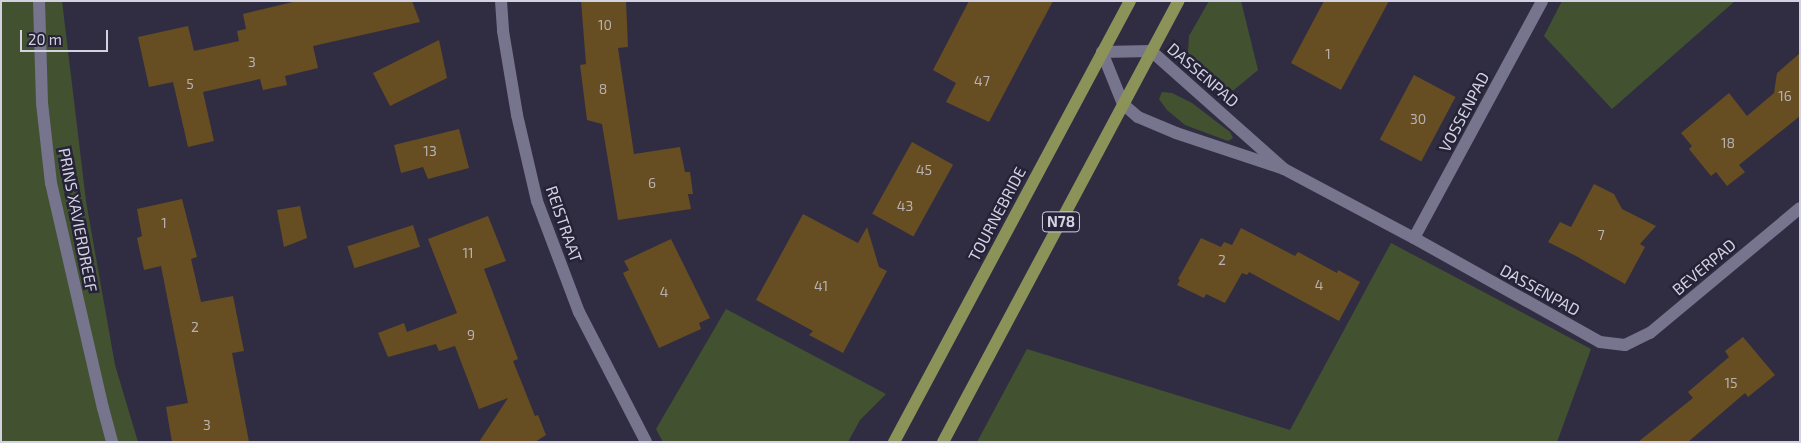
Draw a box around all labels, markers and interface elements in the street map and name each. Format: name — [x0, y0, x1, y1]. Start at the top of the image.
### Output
house number: 10 — [598, 17, 612, 33]
scale bar — [22, 20, 110, 52]
text: 20 m — [28, 30, 62, 48]
street label: DASSENPAD — [1163, 39, 1243, 111]
house number: 1 — [1325, 46, 1331, 62]
house number: 3 — [248, 54, 256, 70]
street label: VOSSENPAD — [1435, 69, 1493, 155]
house number: 47 — [974, 73, 990, 89]
house number: 5 — [186, 76, 194, 92]
house number: 8 — [599, 81, 607, 97]
house number: 16 — [1778, 88, 1792, 104]
house number: 30 — [1410, 111, 1426, 127]
house number: 18 — [1721, 135, 1735, 151]
house number: 13 — [423, 143, 437, 159]
street label: PRINS XAVIERDREEF — [55, 146, 101, 294]
house number: 45 — [916, 162, 932, 178]
street label: TOURNEBRIDE — [964, 164, 1030, 264]
house number: 6 — [648, 175, 656, 191]
street label: REISTRAAT — [542, 183, 586, 265]
house number: 43 — [897, 198, 913, 214]
road number: N78 — [1041, 210, 1081, 234]
house number: 1 — [161, 215, 167, 231]
house number: 7 — [1597, 227, 1605, 243]
street label: BEVERPAD — [1668, 235, 1740, 299]
house number: 11 — [462, 245, 474, 261]
house number: 2 — [1218, 252, 1226, 268]
street label: DASSENPAD — [1497, 260, 1583, 320]
house number: 4 — [1315, 277, 1323, 293]
house number: 41 — [814, 278, 828, 294]
house number: 4 — [660, 284, 668, 300]
house number: 2 — [191, 319, 199, 335]
house number: 9 — [467, 327, 475, 343]
house number: 15 — [1724, 375, 1738, 391]
house number: 3 — [203, 417, 211, 433]

